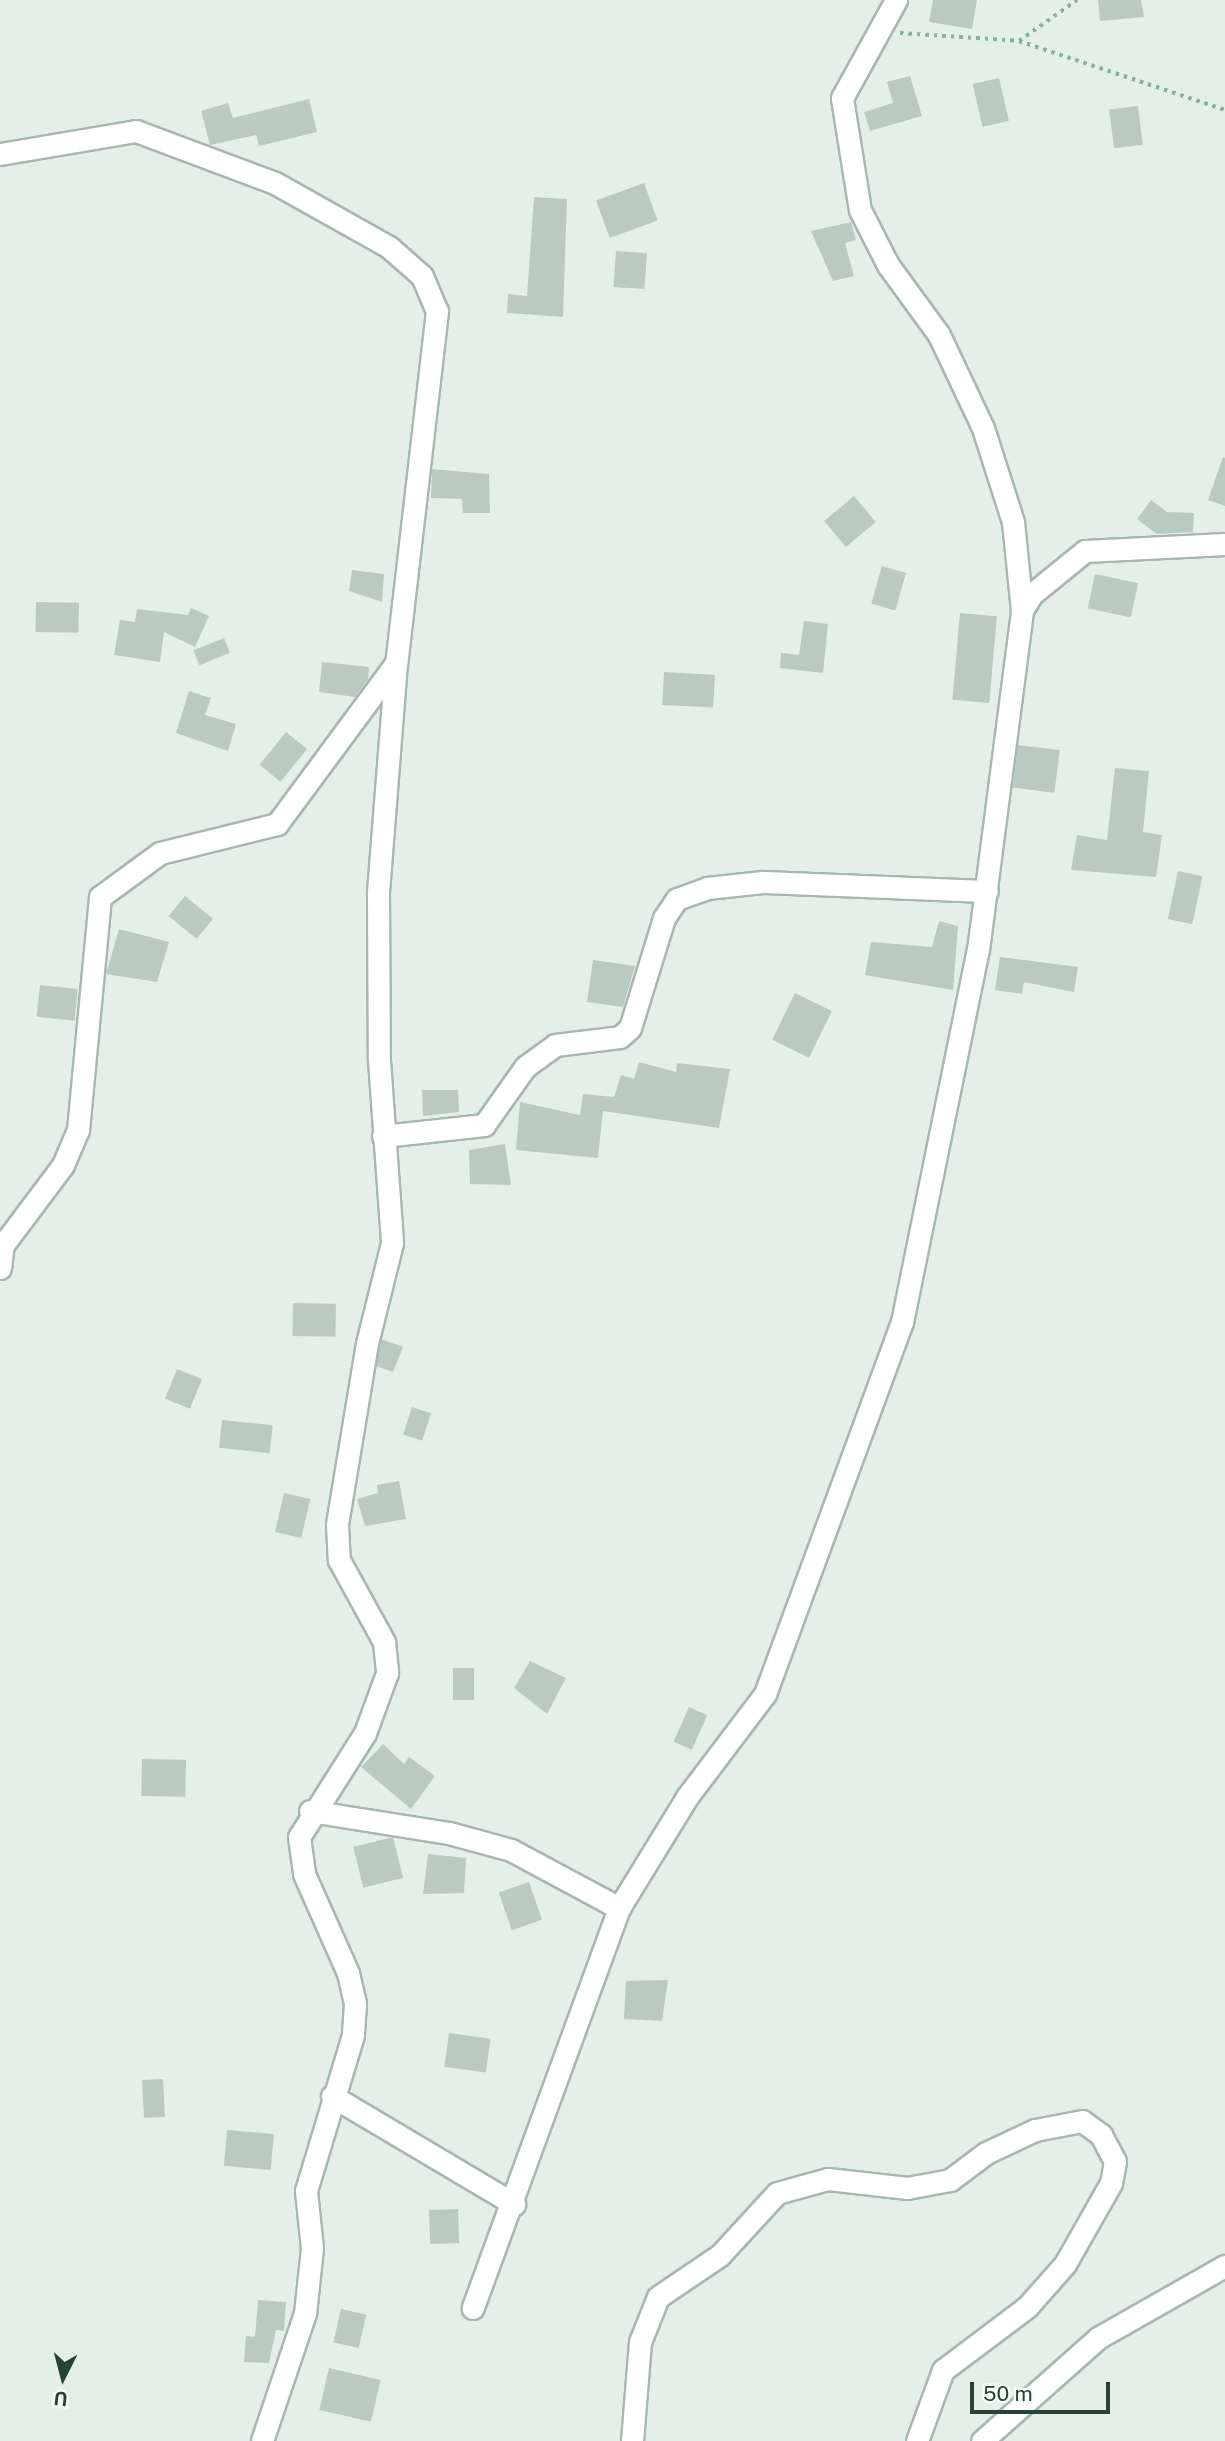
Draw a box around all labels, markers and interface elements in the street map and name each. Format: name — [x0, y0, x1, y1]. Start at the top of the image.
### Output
north arrow — [28, 2343, 98, 2413]
scale bar — [973, 2368, 1113, 2412]
text: 50 m — [983, 2381, 1033, 2406]
text: U — [53, 2387, 69, 2411]

